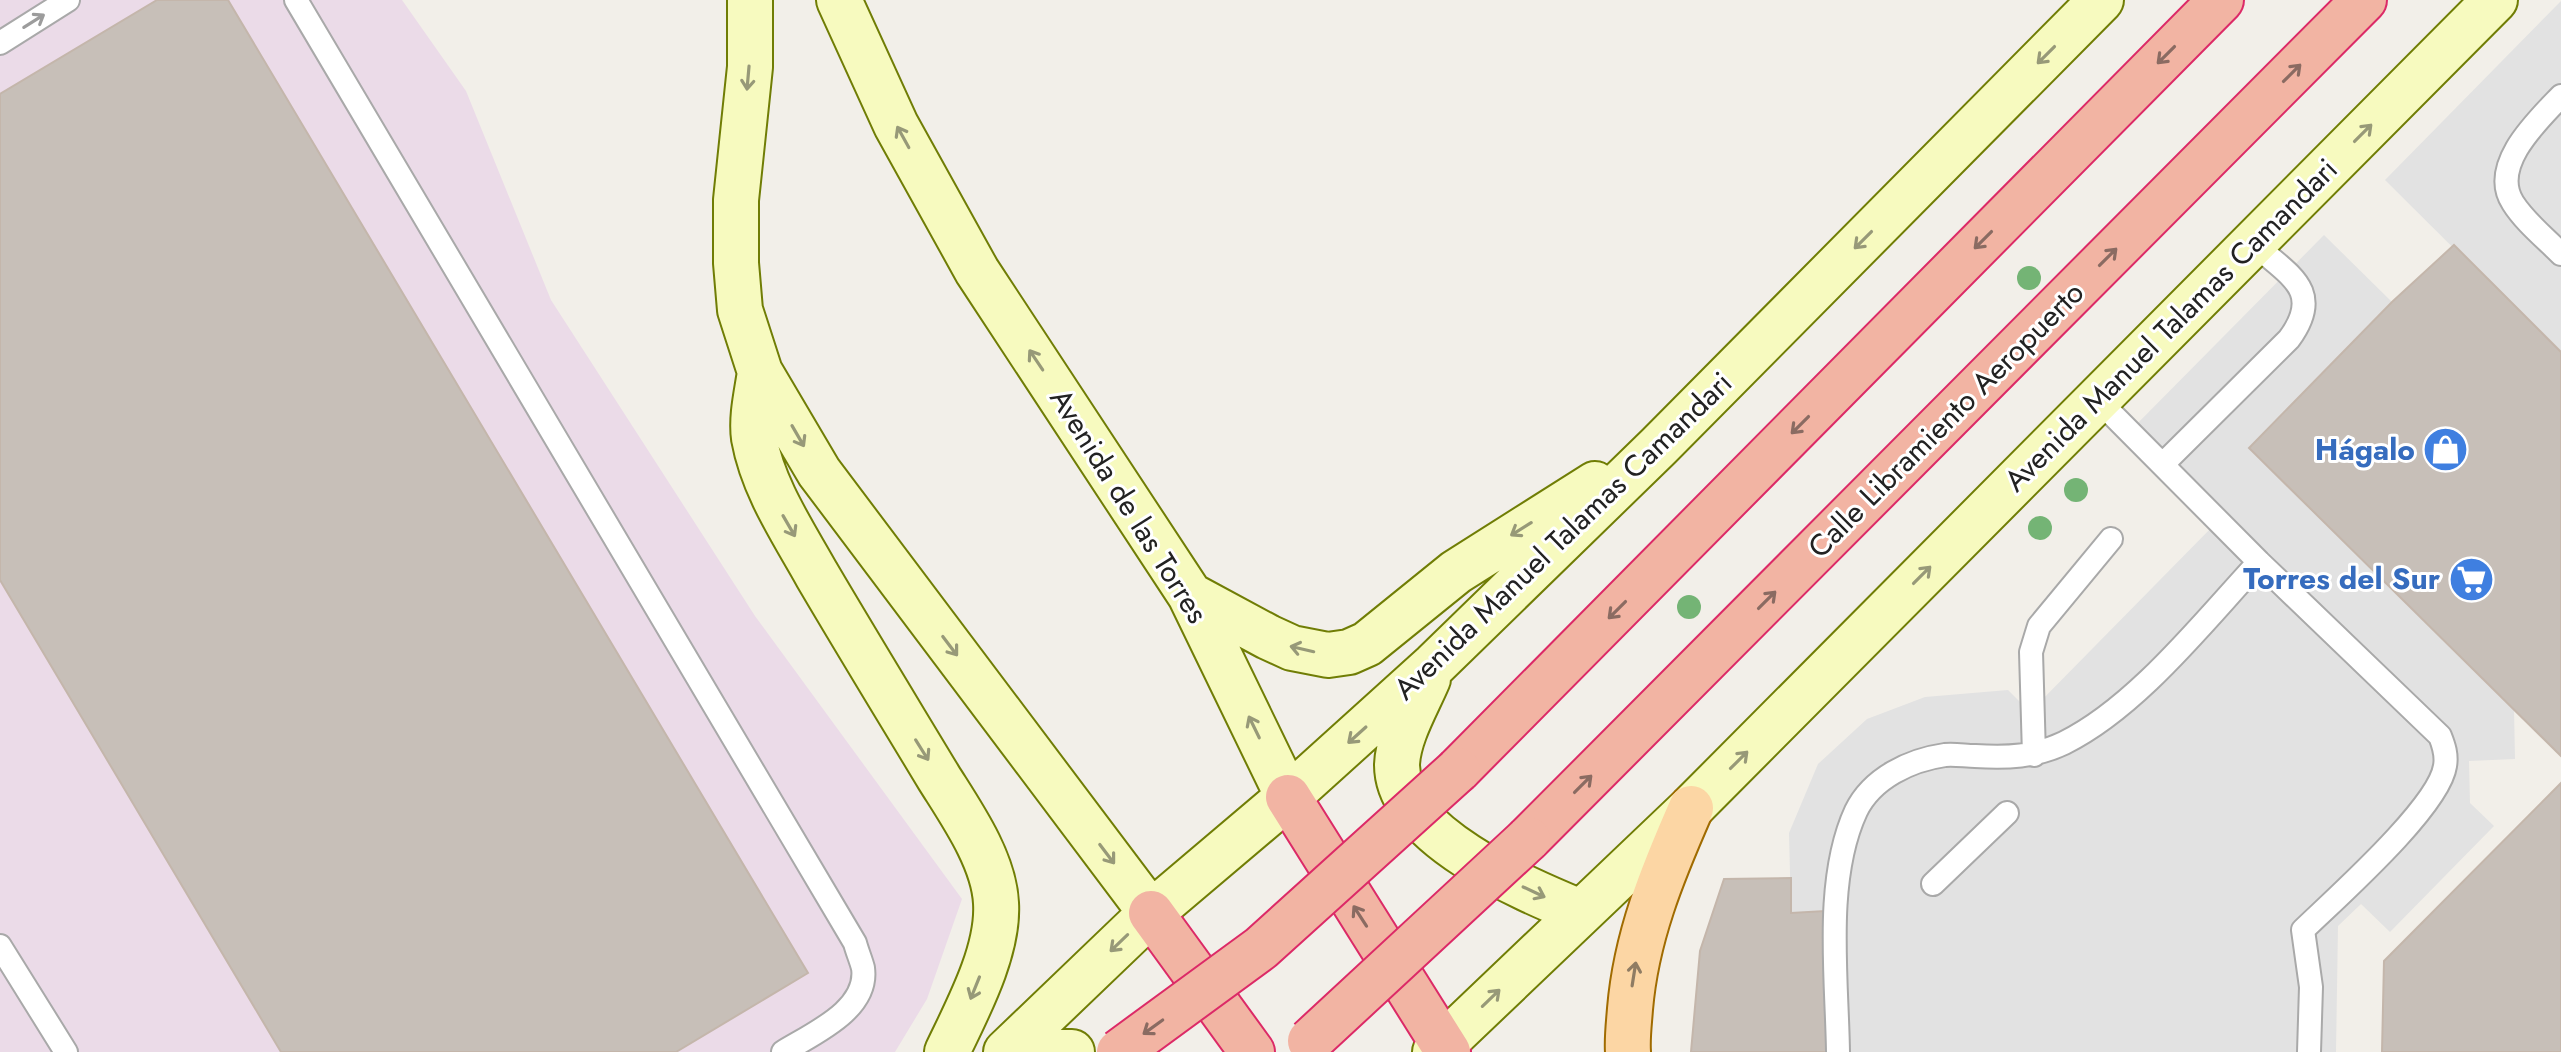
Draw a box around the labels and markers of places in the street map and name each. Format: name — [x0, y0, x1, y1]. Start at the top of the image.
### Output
shop icon: Hágalo — [2422, 426, 2470, 474]
place label: Hágalo — [2315, 428, 2415, 471]
supermarket icon: Torres del Sur — [2447, 555, 2495, 603]
place label: Torres del Sur — [2243, 557, 2441, 600]

